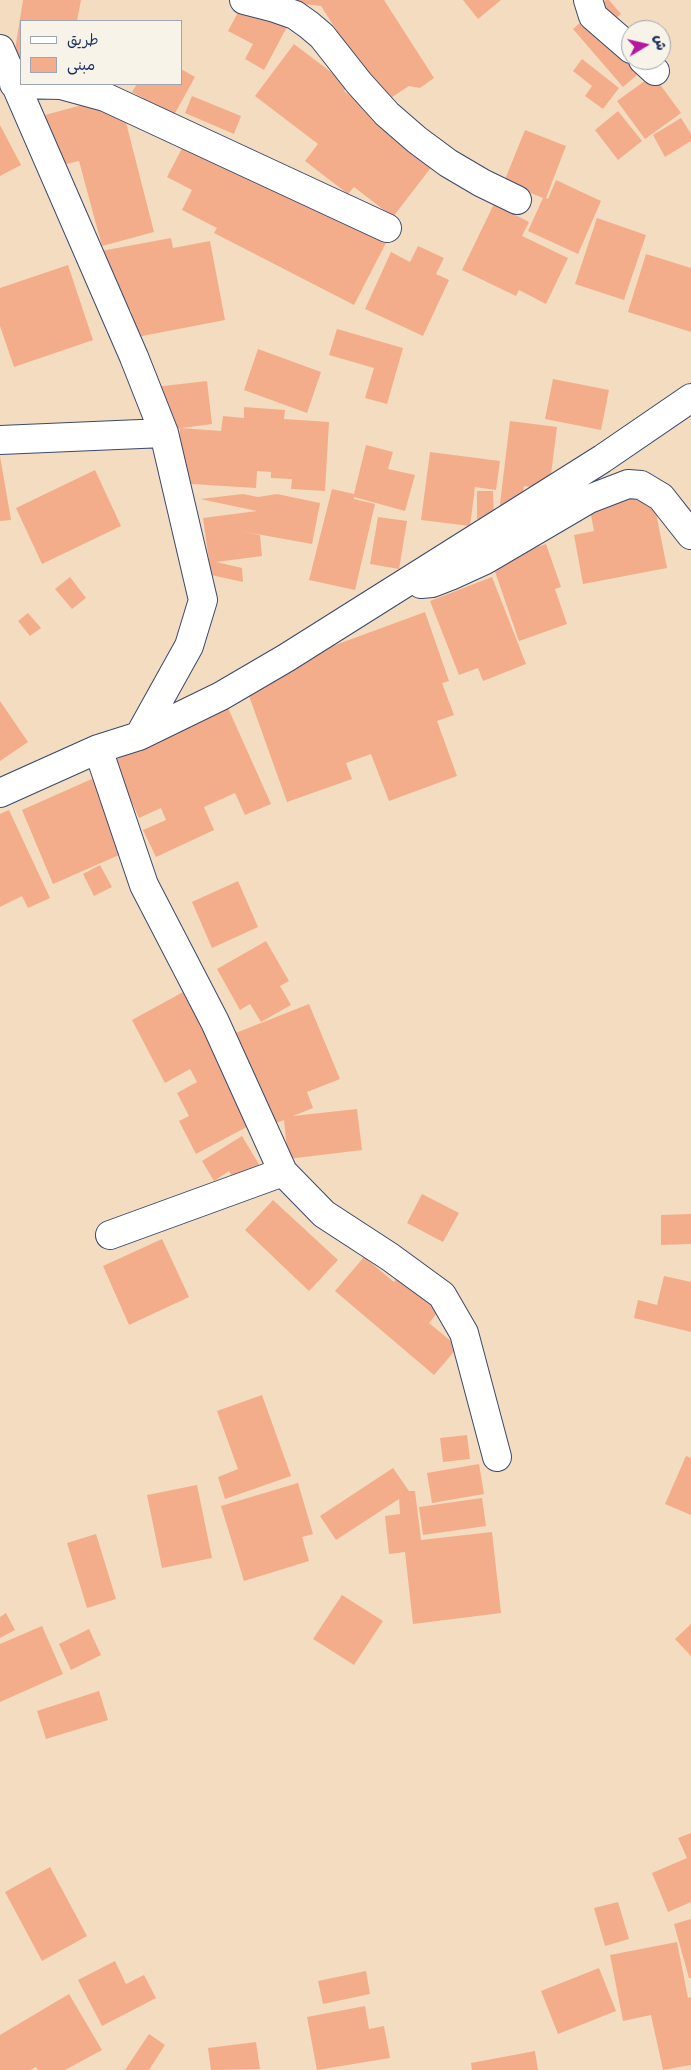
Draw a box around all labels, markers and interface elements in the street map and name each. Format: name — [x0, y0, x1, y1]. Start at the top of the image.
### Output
legend — [20, 20, 182, 85]
north arrow — [621, 20, 671, 70]
text: طريق — [67, 27, 99, 53]
text: ش — [647, 33, 674, 52]
text: مبنى — [67, 52, 95, 78]

